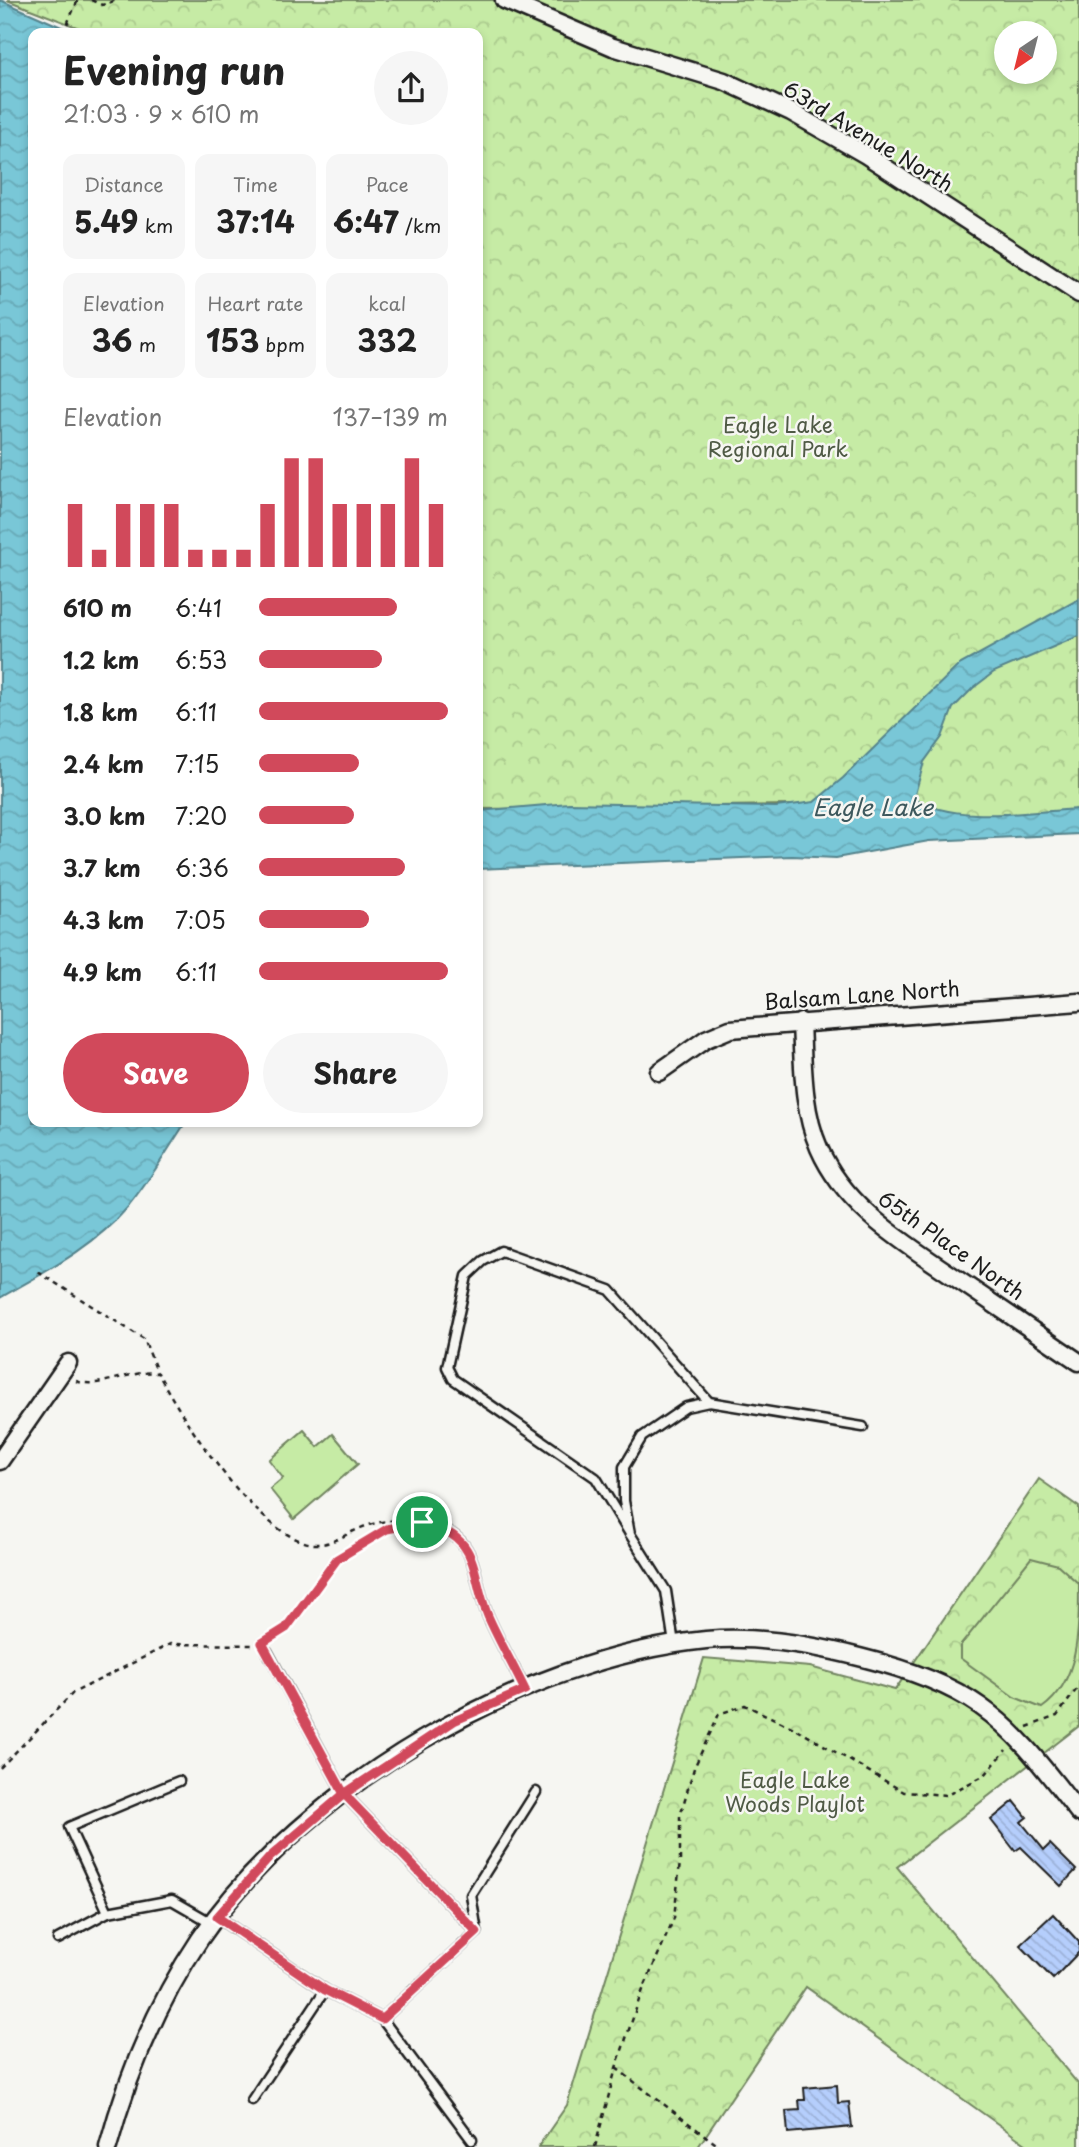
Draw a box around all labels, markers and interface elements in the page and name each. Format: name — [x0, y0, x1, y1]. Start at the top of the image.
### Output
north arrow — [994, 21, 1057, 84]
map controls — [994, 21, 1057, 84]
text: Evening run — [63, 41, 285, 98]
button: share — [374, 51, 448, 125]
street label: 63rd Avenue North — [778, 72, 960, 199]
text: 21:03 · 9 × 610 m — [63, 96, 259, 131]
text: Distance — [84, 170, 164, 198]
text: Time — [233, 170, 278, 198]
text: Pace — [366, 170, 409, 198]
text: 5.49 — [74, 198, 139, 243]
text: 37:14 — [216, 198, 295, 243]
text: 6:47 — [333, 198, 399, 243]
text: km — [139, 211, 173, 239]
text: /km — [399, 211, 441, 239]
text: Elevation — [83, 289, 165, 317]
text: Heart rate — [208, 289, 303, 317]
text: kcal — [368, 289, 406, 317]
text: 36 — [92, 317, 132, 362]
text: 153 — [206, 317, 259, 362]
text: 332 — [357, 317, 417, 362]
text: m — [132, 330, 156, 358]
text: bpm — [259, 330, 305, 358]
text: Elevation — [63, 399, 162, 434]
text: 137–139 m — [332, 399, 448, 434]
park label: Eagle Lake Regional Park — [708, 408, 848, 464]
text: 610 m — [63, 590, 132, 625]
text: 6:41 — [175, 590, 222, 625]
text: 1.2 km — [63, 642, 139, 677]
text: 6:53 — [175, 642, 227, 677]
text: 1.8 km — [63, 694, 138, 729]
text: 6:11 — [175, 694, 217, 729]
text: 2.4 km — [63, 746, 144, 781]
text: 7:15 — [175, 746, 219, 781]
water label: Eagle Lake — [813, 789, 935, 824]
text: 3.0 km — [63, 798, 145, 833]
text: 7:20 — [175, 798, 227, 833]
text: 3.7 km — [63, 850, 141, 885]
text: 6:36 — [175, 850, 229, 885]
text: 4.3 km — [63, 902, 144, 937]
text: 7:05 — [175, 902, 226, 937]
text: 4.9 km — [63, 954, 142, 989]
text: 6:11 — [175, 954, 217, 989]
street label: Balsam Lane North — [763, 971, 961, 1017]
button: Save — [63, 1033, 249, 1113]
button: Share — [263, 1033, 448, 1113]
street label: 65th Place North — [872, 1182, 1032, 1307]
pin — [392, 1492, 452, 1552]
icon: arrive — [403, 1503, 441, 1541]
park label: Eagle Lake Woods Playlot — [725, 1763, 865, 1819]

